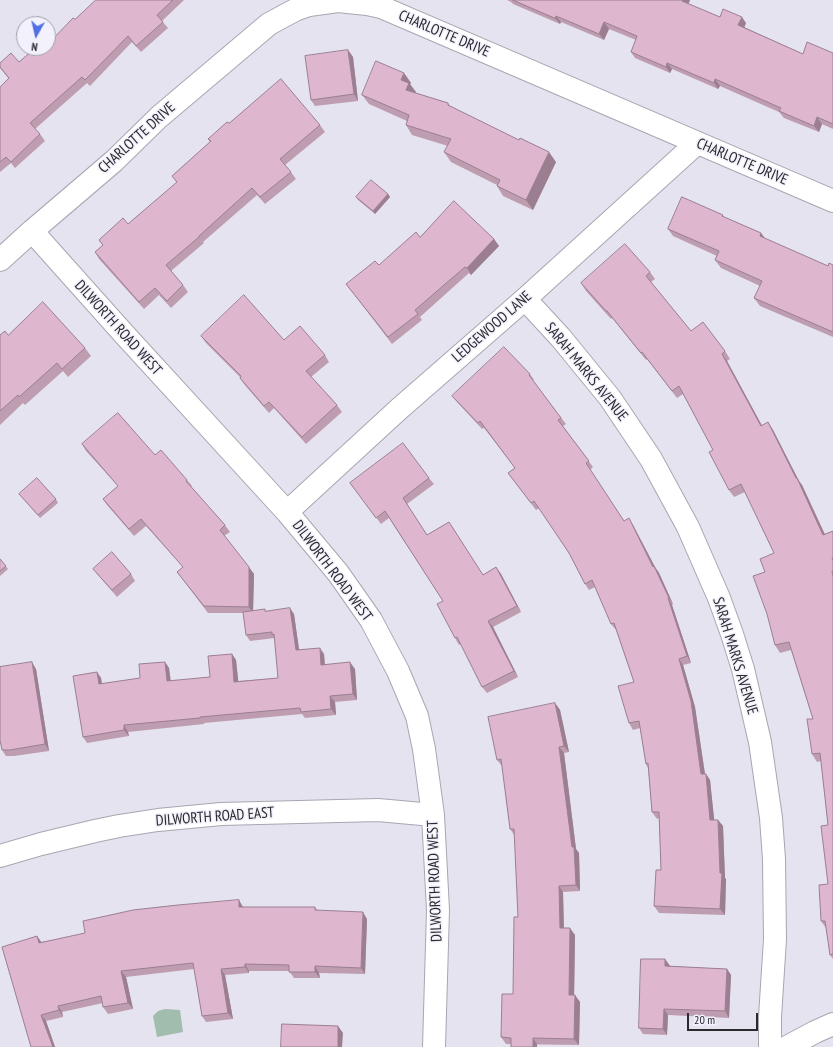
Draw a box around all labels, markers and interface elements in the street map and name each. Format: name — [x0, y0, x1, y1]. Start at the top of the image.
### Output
street label: CHARLOTTE DRIVE — [396, 7, 492, 61]
north arrow — [16, 16, 56, 56]
text: N — [31, 40, 38, 54]
street label: CHARLOTTE DRIVE — [95, 99, 179, 177]
street label: CHARLOTTE DRIVE — [694, 135, 790, 189]
street label: DILWORTH ROAD WEST — [71, 277, 165, 379]
street label: LEDGEWOOD LANE — [449, 288, 535, 366]
street label: SARAH MARKS AVENUE — [541, 319, 631, 425]
street label: DILWORTH ROAD WEST — [288, 517, 376, 625]
street label: SARAH MARKS AVENUE — [709, 595, 761, 717]
street label: DILWORTH ROAD EAST — [155, 804, 275, 830]
street label: DILWORTH ROAD WEST — [424, 820, 446, 942]
scale bar — [689, 1005, 760, 1031]
text: 20 m — [694, 1012, 715, 1027]

